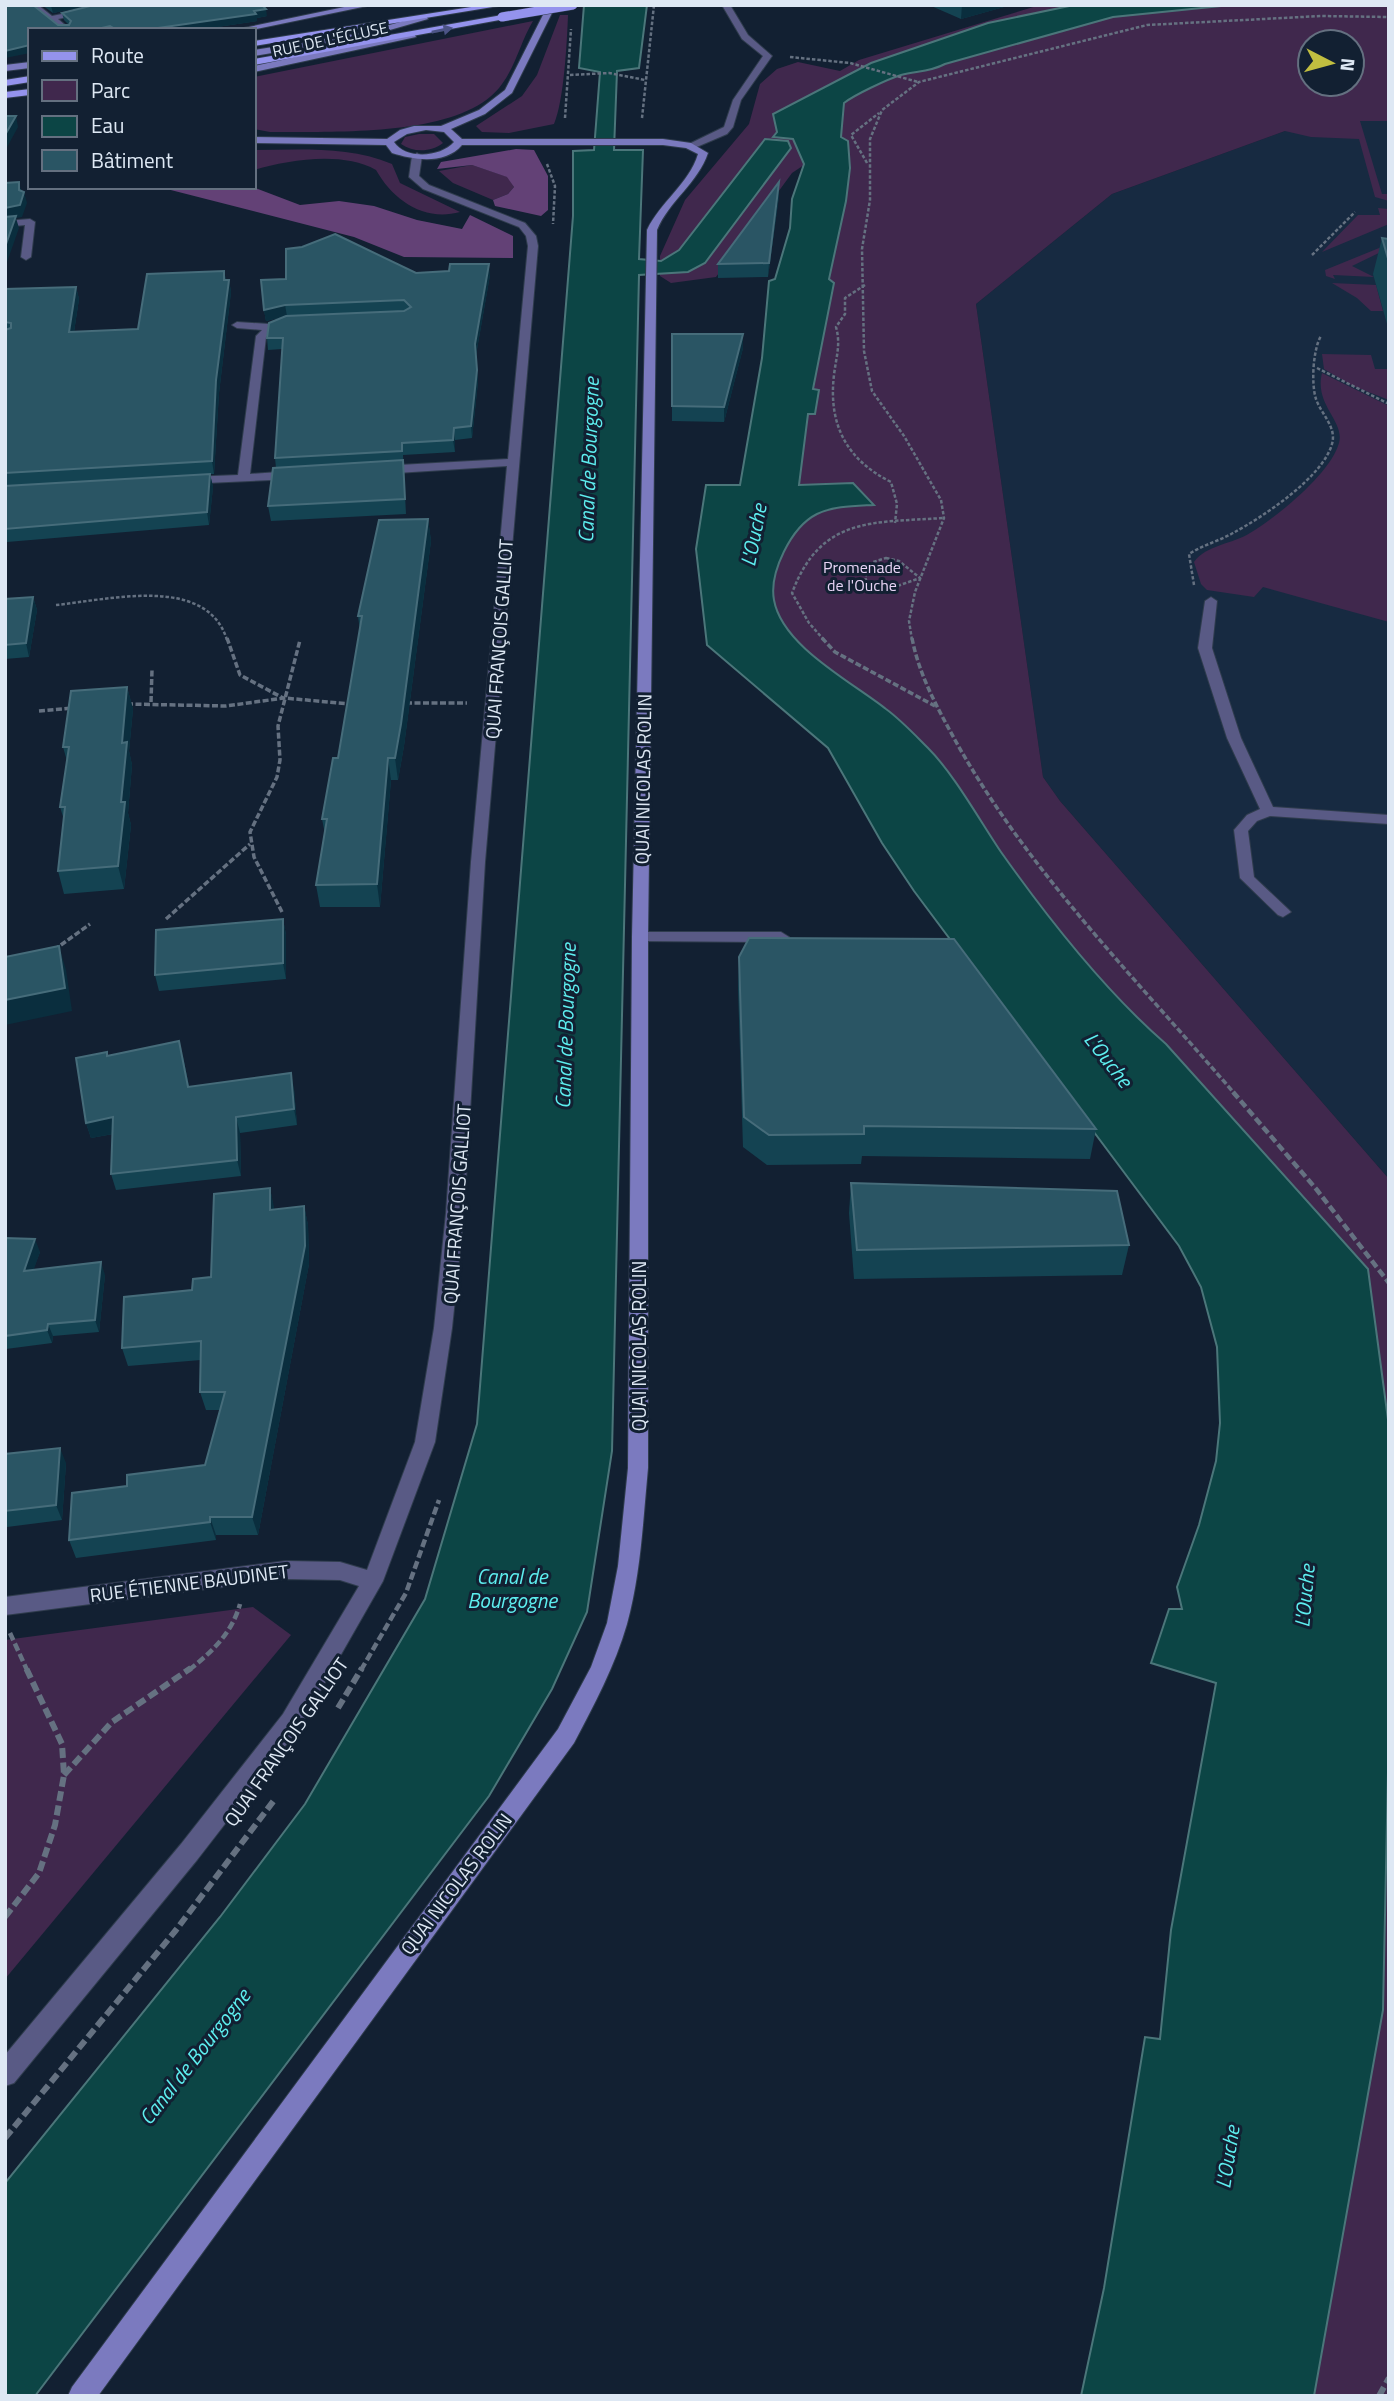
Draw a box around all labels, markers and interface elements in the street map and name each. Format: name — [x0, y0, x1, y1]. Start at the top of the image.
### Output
street label: RUE DE L'ÉCLUSE — [270, 15, 390, 63]
one-way arrow — [431, 24, 453, 35]
legend — [28, 28, 256, 189]
north arrow — [1296, 28, 1366, 98]
text: Route — [91, 39, 144, 71]
text: N — [1333, 57, 1364, 73]
text: Parc — [91, 74, 130, 106]
text: Eau — [91, 109, 124, 141]
text: Bâtiment — [91, 144, 174, 176]
water label: Canal de Bourgogne — [569, 375, 607, 543]
water label: L'Ouche — [731, 500, 775, 569]
street label: QUAI FRANÇOIS GALLIOT — [477, 538, 520, 740]
park label: Promenade de l'Ouche — [823, 555, 901, 597]
street label: QUAI NICOLAS ROLIN — [627, 693, 658, 865]
water label: Canal de Bourgogne — [546, 941, 584, 1109]
water label: L'Ouche — [1077, 1025, 1142, 1095]
street label: QUAI FRANÇOIS GALLIOT — [435, 1103, 478, 1305]
street label: QUAI NICOLAS ROLIN — [624, 1261, 653, 1431]
street label: RUE ÉTIENNE BAUDINET — [88, 1556, 290, 1609]
water label: Canal de Bourgogne — [467, 1560, 558, 1616]
water label: L'Ouche — [1285, 1562, 1323, 1629]
street label: QUAI FRANÇOIS GALLIOT — [216, 1651, 355, 1832]
street label: QUAI NICOLAS ROLIN — [393, 1807, 519, 1961]
water label: Canal de Bourgogne — [131, 1980, 259, 2131]
water label: L'Ouche — [1206, 2122, 1248, 2191]

